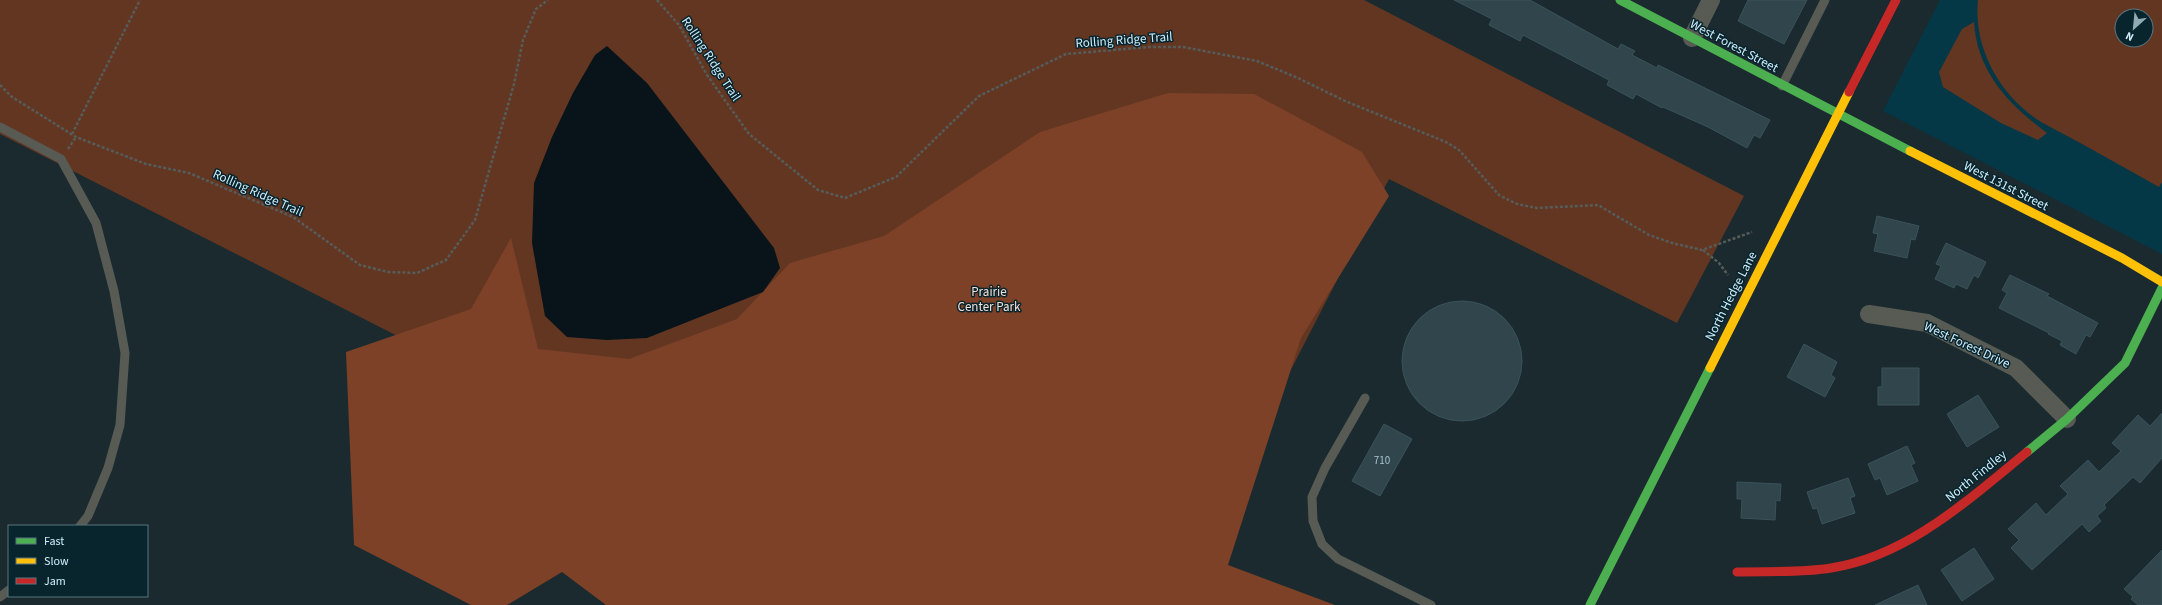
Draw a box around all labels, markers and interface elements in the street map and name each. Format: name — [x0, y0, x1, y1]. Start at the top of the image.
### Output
north arrow — [2114, 8, 2154, 48]
street label: Rolling Ridge Trail — [677, 13, 745, 105]
street label: West Forest Street — [1687, 15, 1782, 77]
street label: Rolling Ridge Trail — [1075, 28, 1173, 52]
text: N — [2123, 28, 2136, 45]
street label: West 131st Street — [1960, 157, 2052, 215]
street label: Rolling Ridge Trail — [210, 165, 306, 221]
street label: North Hedge Lane — [1701, 248, 1761, 344]
park label: Prairie Center Park — [957, 283, 1021, 316]
street label: West Forest Drive — [1921, 317, 2013, 373]
street label: North Findley — [1942, 446, 2010, 506]
house number: 710 — [1374, 453, 1390, 468]
legend — [8, 525, 148, 597]
text: Fast — [44, 533, 64, 550]
text: Slow — [44, 553, 69, 570]
text: Jam — [44, 573, 66, 590]

